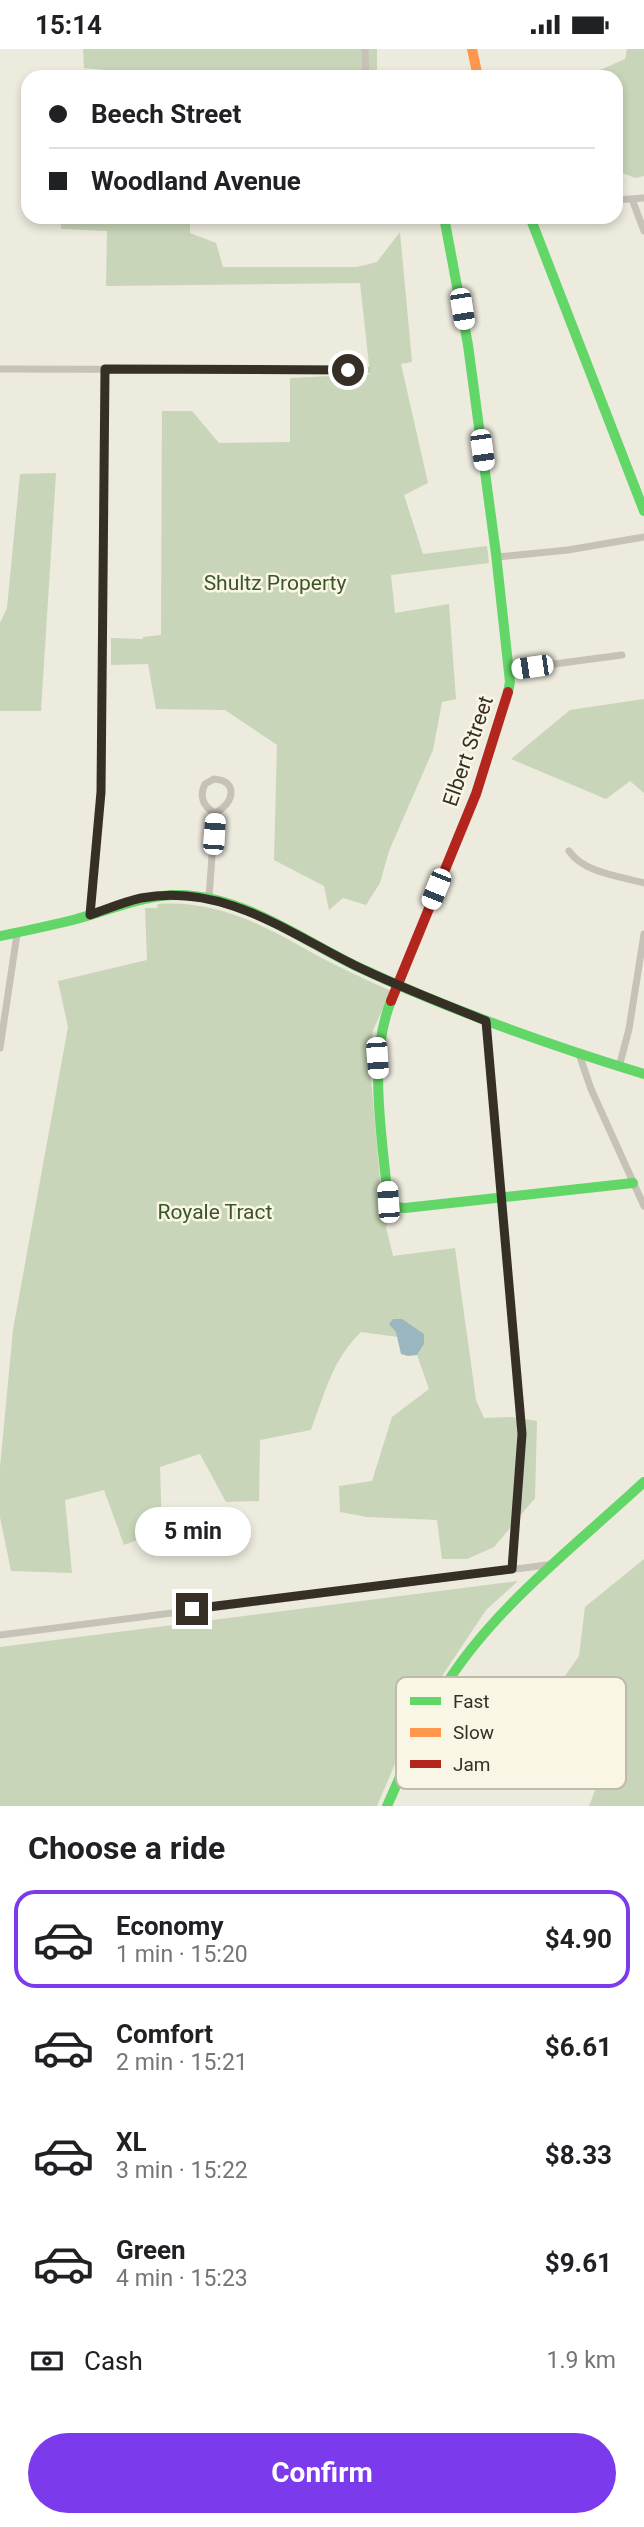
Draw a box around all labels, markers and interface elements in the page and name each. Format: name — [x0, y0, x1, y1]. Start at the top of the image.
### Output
text: 15:14 — [35, 10, 102, 40]
text: Beech Street — [91, 99, 241, 129]
text: Woodland Avenue — [91, 166, 301, 196]
car — [449, 287, 476, 331]
route start — [332, 354, 364, 386]
car — [469, 428, 496, 472]
park label: Shultz Property — [204, 571, 346, 595]
car — [510, 654, 555, 680]
street label: Elbert Street — [438, 693, 498, 809]
car — [203, 812, 226, 856]
car — [419, 866, 454, 912]
car — [366, 1036, 389, 1080]
car — [377, 1180, 400, 1224]
park label: Royale Tract — [158, 1200, 273, 1224]
callout: 5 min — [134, 1507, 250, 1557]
text: 5 min — [164, 1518, 222, 1545]
route end — [176, 1593, 208, 1625]
legend — [396, 1677, 626, 1789]
text: Fast — [453, 1690, 490, 1713]
text: Slow — [453, 1721, 494, 1744]
text: Jam — [453, 1753, 490, 1776]
text: Choose a ride — [28, 1829, 225, 1867]
icon: car — [32, 1908, 95, 1971]
text: Economy — [116, 1911, 223, 1941]
text: $4.90 — [545, 1924, 612, 1954]
text: 1 min · 15:20 — [116, 1941, 248, 1968]
icon: car — [32, 2016, 95, 2079]
text: Comfort — [116, 2019, 213, 2049]
text: $6.61 — [545, 2032, 612, 2062]
text: 2 min · 15:21 — [116, 2049, 248, 2076]
icon: car — [32, 2124, 95, 2187]
text: XL — [116, 2127, 147, 2157]
text: $8.33 — [545, 2140, 612, 2170]
text: 3 min · 15:22 — [116, 2157, 248, 2184]
icon: car — [32, 2232, 95, 2295]
text: Green — [116, 2235, 186, 2265]
text: $9.61 — [545, 2248, 612, 2278]
text: 4 min · 15:23 — [116, 2265, 248, 2292]
icon: cash — [28, 2342, 66, 2380]
text: Cash — [84, 2346, 143, 2376]
text: 1.9 km — [547, 2347, 616, 2374]
button: Confirm — [28, 2433, 616, 2513]

